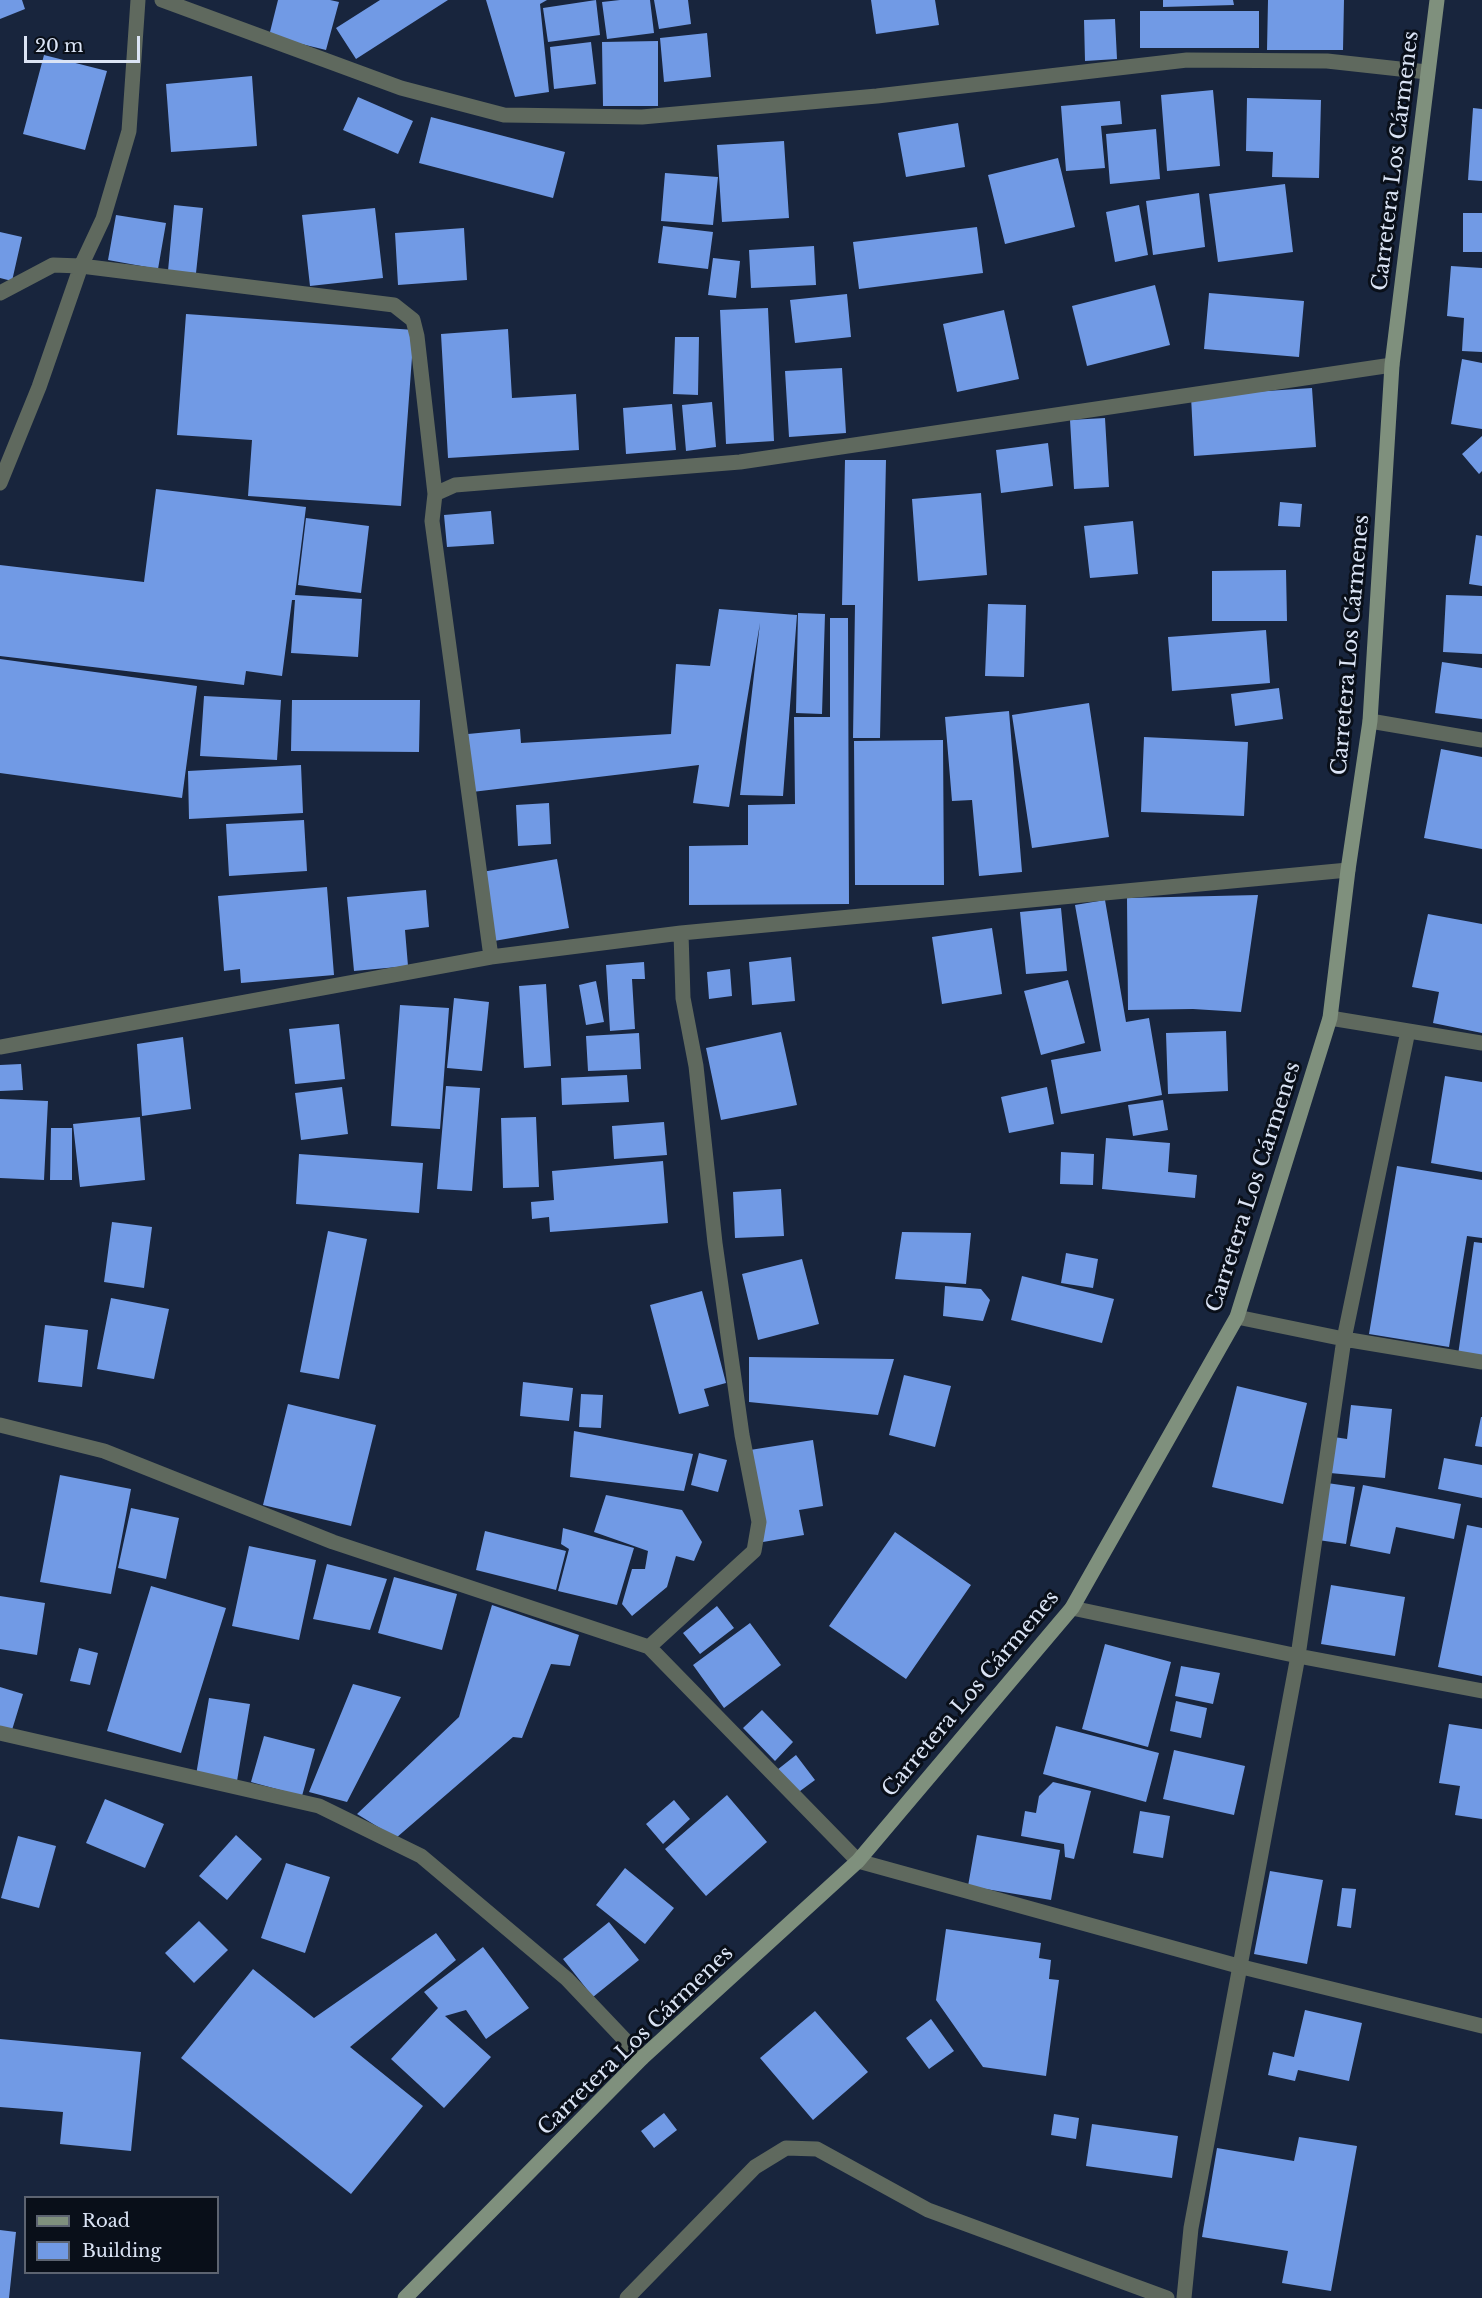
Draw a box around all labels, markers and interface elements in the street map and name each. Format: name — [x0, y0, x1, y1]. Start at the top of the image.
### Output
scale bar — [27, 24, 142, 62]
street label: Carretera Los Cármenes — [1368, 30, 1424, 292]
text: 20 m — [35, 35, 83, 57]
street label: Carretera Los Cármenes — [1327, 514, 1375, 776]
street label: Carretera Los Cármenes — [1202, 1059, 1306, 1315]
street label: Carretera Los Cármenes — [877, 1586, 1065, 1802]
street label: Carretera Los Cármenes — [533, 1941, 739, 2141]
legend — [24, 2196, 219, 2274]
text: Road — [82, 2210, 130, 2232]
text: Building — [82, 2240, 161, 2262]

